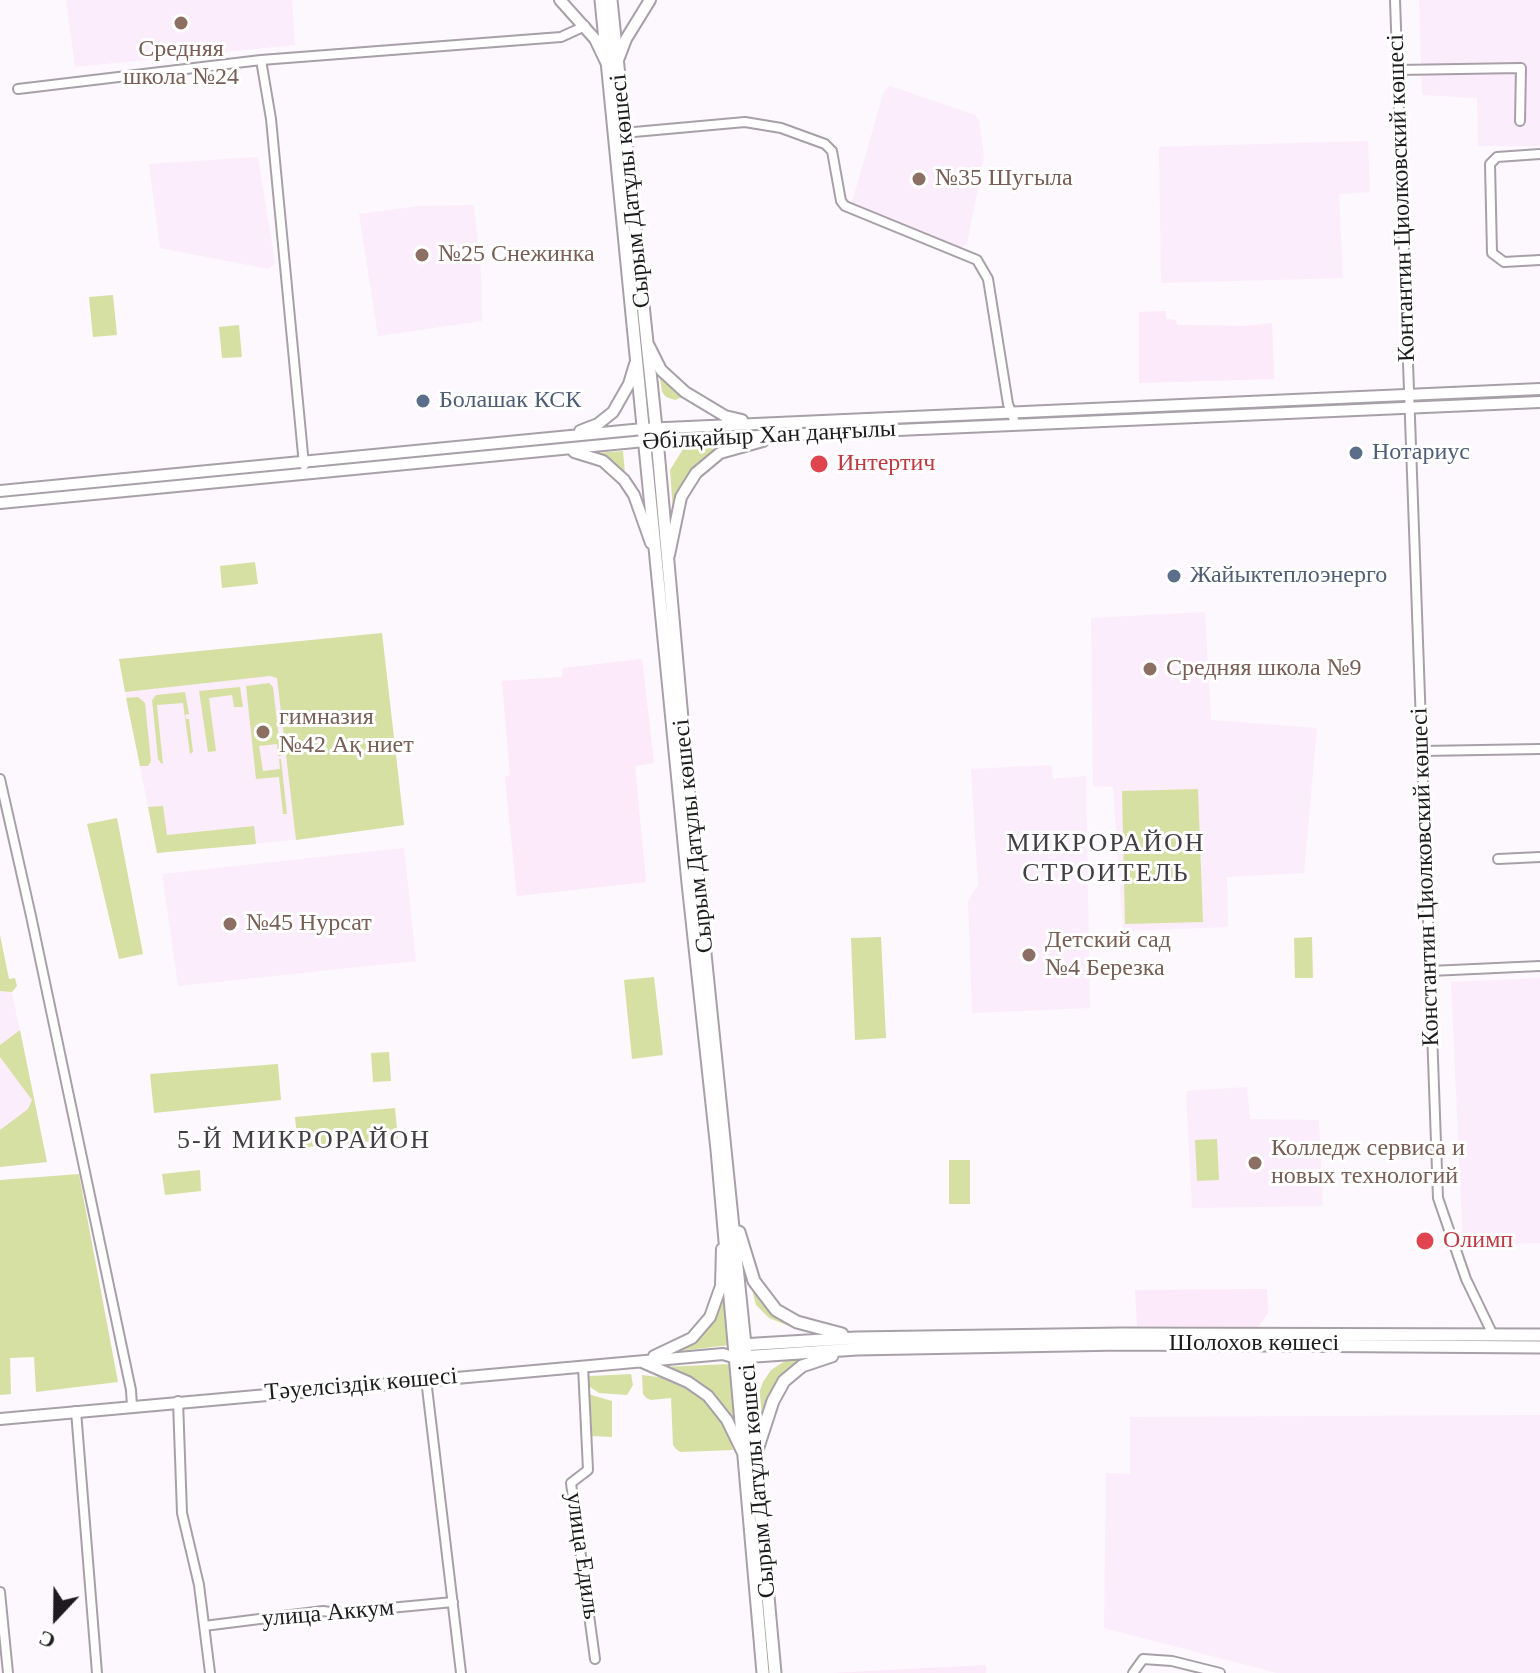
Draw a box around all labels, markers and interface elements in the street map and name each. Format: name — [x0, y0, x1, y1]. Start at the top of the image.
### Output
marker: Средняя школа №24 — [172, 14, 190, 32]
street label: Контантин Циолковский көшесі — [1382, 33, 1422, 363]
place label: Средняя школа №24 — [123, 36, 239, 92]
street label: Сырым Датұлы көшесі — [604, 73, 658, 309]
place label: №35 Шугыла — [935, 165, 1073, 193]
marker: №35 Шугыла — [910, 170, 928, 188]
place label: №25 Снежинка — [438, 241, 595, 269]
marker: №25 Снежинка — [413, 246, 431, 264]
place label: Болашак КСК — [439, 387, 581, 415]
marker: Болашак КСК — [414, 392, 432, 410]
street label: Әбілқайыр Хан даңғылы — [641, 415, 897, 457]
place label: Нотариус — [1372, 439, 1470, 467]
marker: Нотариус — [1347, 444, 1365, 462]
place label: Интертич — [837, 450, 935, 478]
marker: Интертич — [808, 453, 830, 475]
place label: Жайыктеплоэнерго — [1190, 562, 1387, 590]
marker: Жайыктеплоэнерго — [1165, 567, 1183, 585]
place label: Средняя школа №9 — [1166, 655, 1362, 683]
marker: Средняя школа №9 — [1141, 660, 1159, 678]
place label: гимназия №42 Ақ ниет — [279, 704, 414, 760]
street label: Константин Циолковский көшесі — [1406, 707, 1446, 1047]
street label: Сырым Датұлы көшесі — [667, 718, 721, 954]
marker: гимназия №42 Ақ ниет — [254, 723, 272, 741]
district label: МИКРОРАЙОН СТРОИТЕЛЬ — [1006, 828, 1206, 890]
place label: №45 Нурсат — [246, 910, 372, 938]
marker: №45 Нурсат — [221, 915, 239, 933]
place label: Детский сад №4 Березка — [1045, 927, 1171, 983]
marker: Детский сад №4 Березка — [1020, 946, 1038, 964]
district label: 5-Й МИКРОРАЙОН — [177, 1125, 431, 1157]
place label: Колледж сервиса и новых технологий — [1271, 1135, 1465, 1191]
marker: Колледж сервиса и новых технологий — [1246, 1154, 1264, 1172]
place label: Олимп — [1443, 1227, 1513, 1255]
marker: Олимп — [1414, 1230, 1436, 1252]
street label: Шолохов көшесі — [1169, 1330, 1339, 1358]
street label: Тәуелсіздік көшесі — [263, 1362, 459, 1408]
street label: Сырым Датұлы көшесі — [733, 1363, 783, 1599]
street label: улица Едиль — [559, 1491, 605, 1621]
north arrow — [16, 1577, 96, 1657]
street label: улица Аккум — [261, 1594, 395, 1634]
text: С — [35, 1625, 59, 1654]

